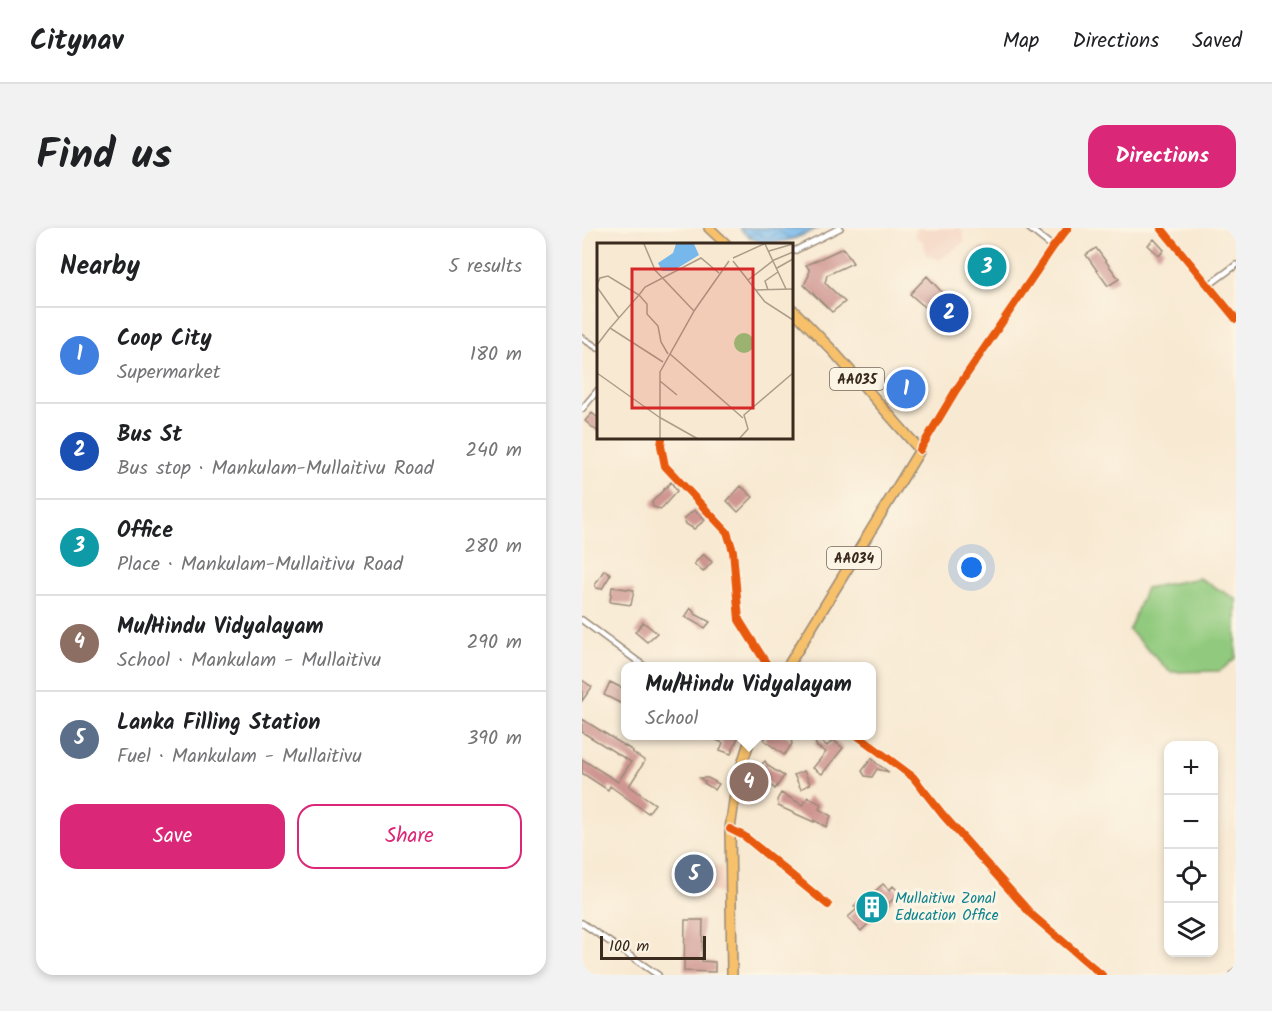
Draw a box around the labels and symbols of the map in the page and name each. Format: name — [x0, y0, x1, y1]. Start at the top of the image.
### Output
inset map — [597, 243, 794, 440]
pin: 3 — [968, 244, 1006, 290]
pin: 2 — [930, 290, 968, 335]
pin: 1 — [886, 366, 926, 412]
road number: AA035 — [830, 368, 884, 390]
road number: AA034 — [827, 547, 881, 569]
your location — [957, 553, 986, 582]
pin: 4 — [730, 760, 768, 804]
pin: 5 — [674, 852, 714, 896]
place label: Mullaitivu Zonal Education Office — [895, 887, 999, 928]
building icon: Mullaitivu Zonal Education Office — [854, 889, 890, 925]
scale bar — [600, 933, 706, 960]

